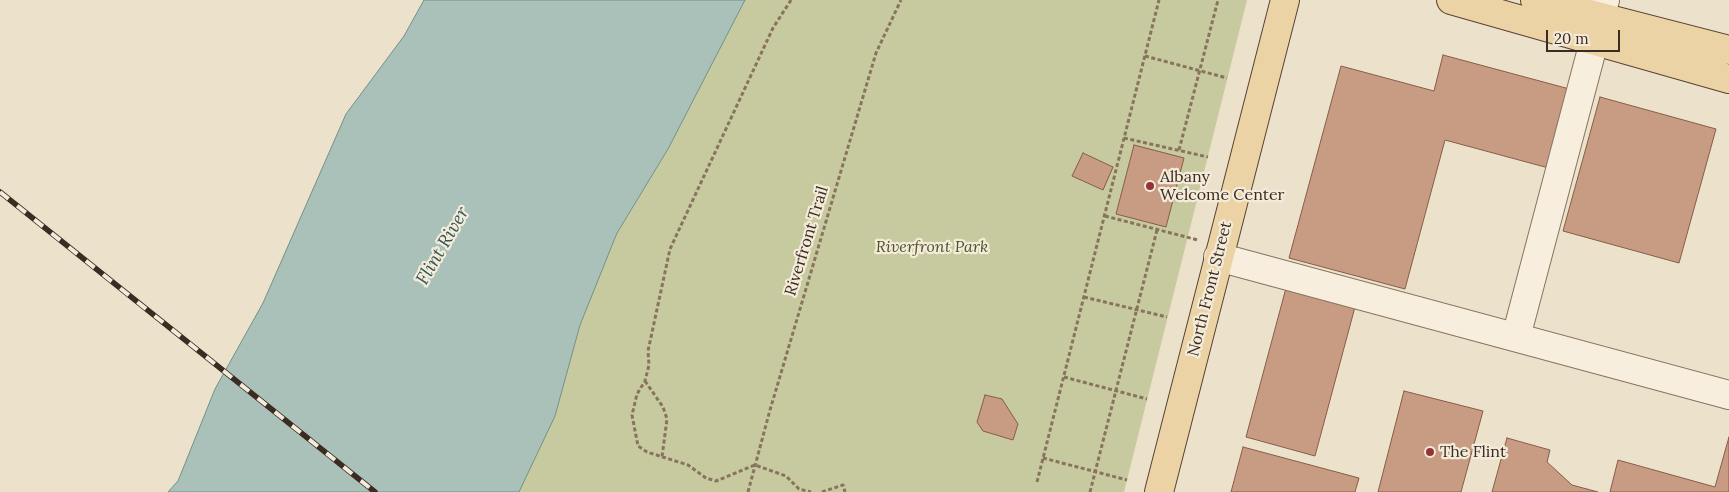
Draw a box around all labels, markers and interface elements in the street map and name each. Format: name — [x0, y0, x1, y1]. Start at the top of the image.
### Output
scale bar — [1549, 20, 1623, 52]
text: 20 m — [1554, 29, 1589, 48]
place label: Albany Welcome Center — [1160, 167, 1285, 205]
marker: Albany Welcome Center — [1144, 180, 1156, 192]
street label: Riverfront Trail — [781, 184, 833, 298]
water label: Flint River — [412, 203, 474, 289]
street label: North Front Street — [1184, 219, 1236, 359]
park label: Riverfront Park — [876, 237, 988, 257]
place label: The Flint — [1440, 442, 1506, 462]
marker: The Flint — [1424, 446, 1436, 458]

